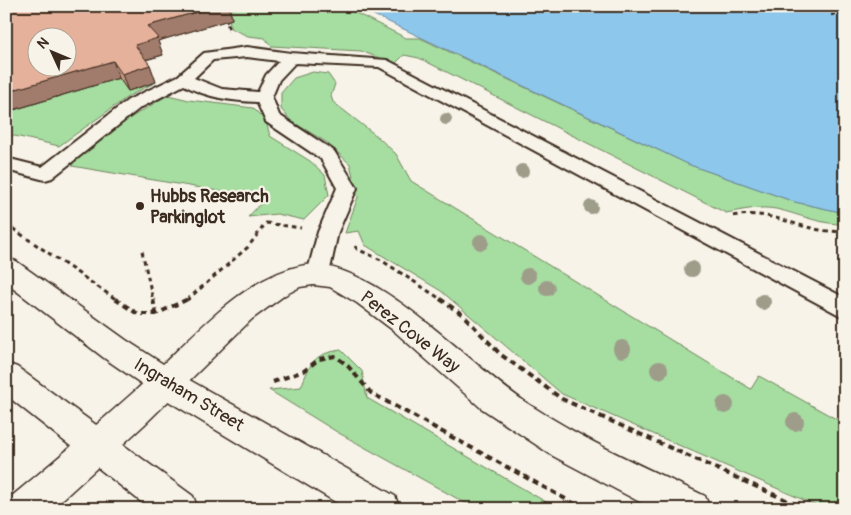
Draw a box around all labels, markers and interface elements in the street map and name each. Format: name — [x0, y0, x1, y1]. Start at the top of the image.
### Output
north arrow — [28, 28, 78, 78]
text: N — [34, 34, 52, 53]
place label: Hubbs Research Parkinglot — [150, 185, 269, 229]
marker: Hubbs Research Parkinglot — [134, 200, 146, 212]
street label: Perez Cove Way — [356, 286, 465, 378]
street label: Ingraham Street — [130, 353, 249, 437]

